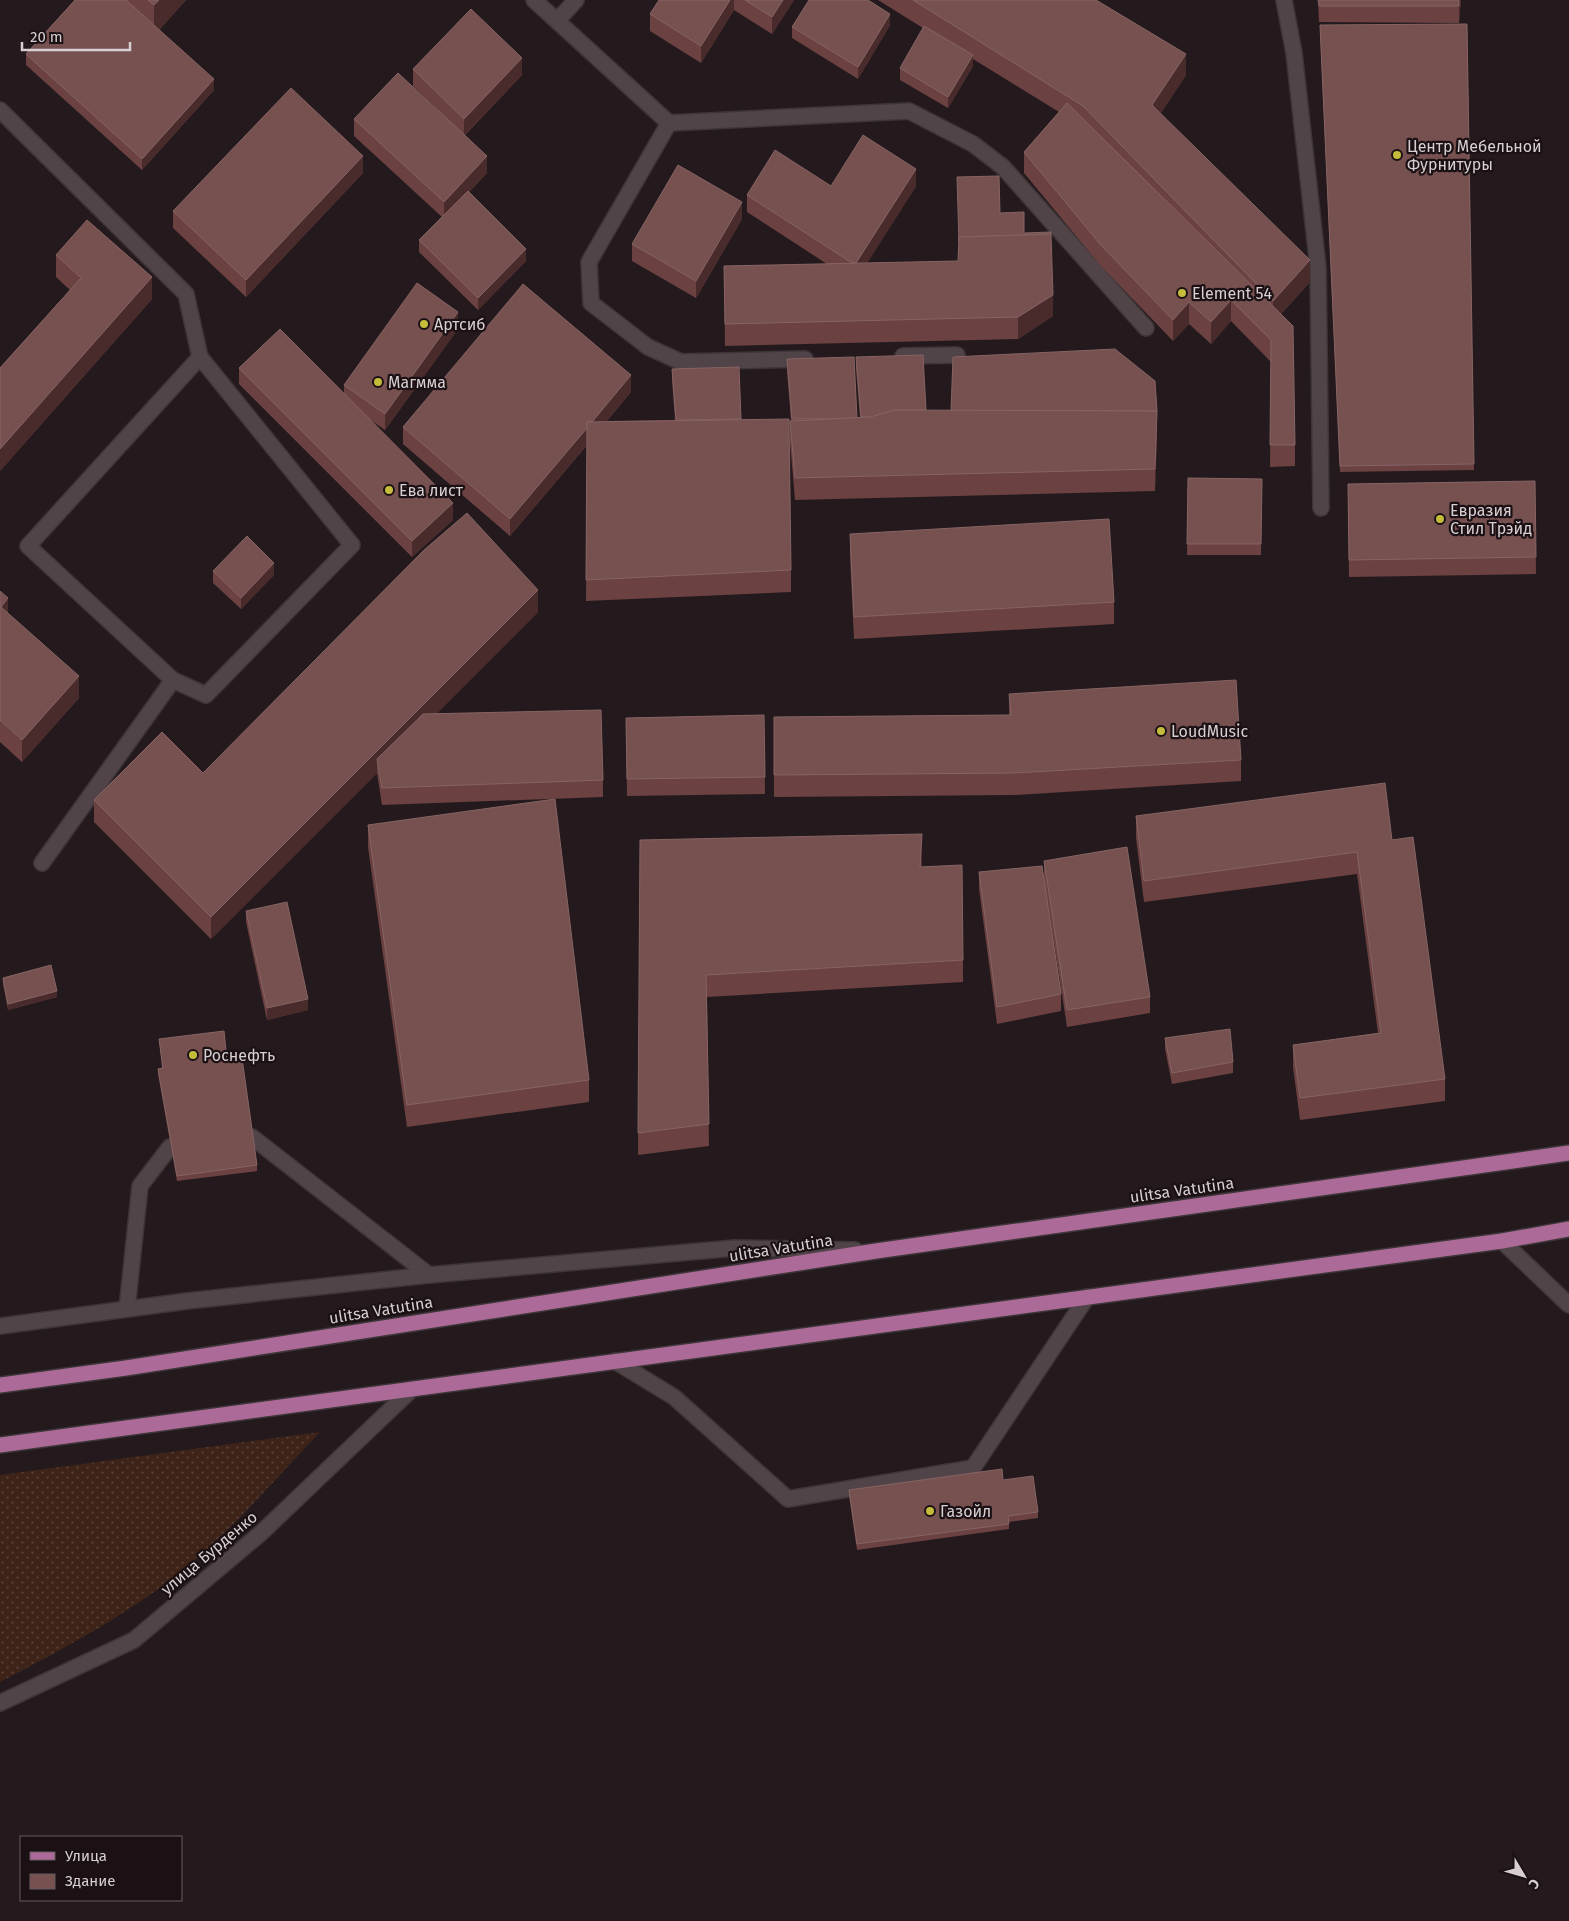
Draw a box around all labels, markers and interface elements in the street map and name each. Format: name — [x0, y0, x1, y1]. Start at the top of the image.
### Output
scale bar — [22, 20, 130, 52]
text: 20 m — [30, 28, 63, 46]
place label: Центр Мебельной Фурнитуры — [1407, 137, 1542, 174]
marker: Центр Мебельной Фурнитуры — [1391, 149, 1403, 161]
place label: Element 54 — [1192, 284, 1273, 303]
marker: Element 54 — [1176, 287, 1188, 299]
place label: Артсиб — [434, 315, 486, 334]
marker: Артсиб — [418, 318, 430, 330]
place label: Магмма — [388, 373, 446, 392]
marker: Магмма — [372, 376, 384, 388]
place label: Ева лист — [399, 481, 464, 500]
marker: Ева лист — [383, 484, 395, 496]
place label: Евразия Стил Трэйд — [1450, 501, 1532, 538]
marker: Евразия Стил Трэйд — [1434, 513, 1446, 525]
place label: LoudMusic — [1171, 722, 1249, 741]
marker: LoudMusic — [1155, 725, 1167, 737]
place label: Роснефть — [203, 1046, 275, 1065]
marker: Роснефть — [187, 1049, 199, 1061]
street label: ulitsa Vatutina — [1129, 1173, 1235, 1207]
street label: ulitsa Vatutina — [728, 1230, 834, 1266]
street label: ulitsa Vatutina — [328, 1292, 434, 1328]
place label: Газойл — [940, 1502, 991, 1521]
marker: Газойл — [924, 1505, 936, 1517]
street label: улица Бурденко — [157, 1507, 261, 1599]
legend — [20, 1836, 182, 1901]
text: Улица — [65, 1847, 107, 1865]
north arrow — [1499, 1851, 1549, 1901]
text: Здание — [65, 1872, 115, 1890]
text: С — [1525, 1875, 1543, 1892]

